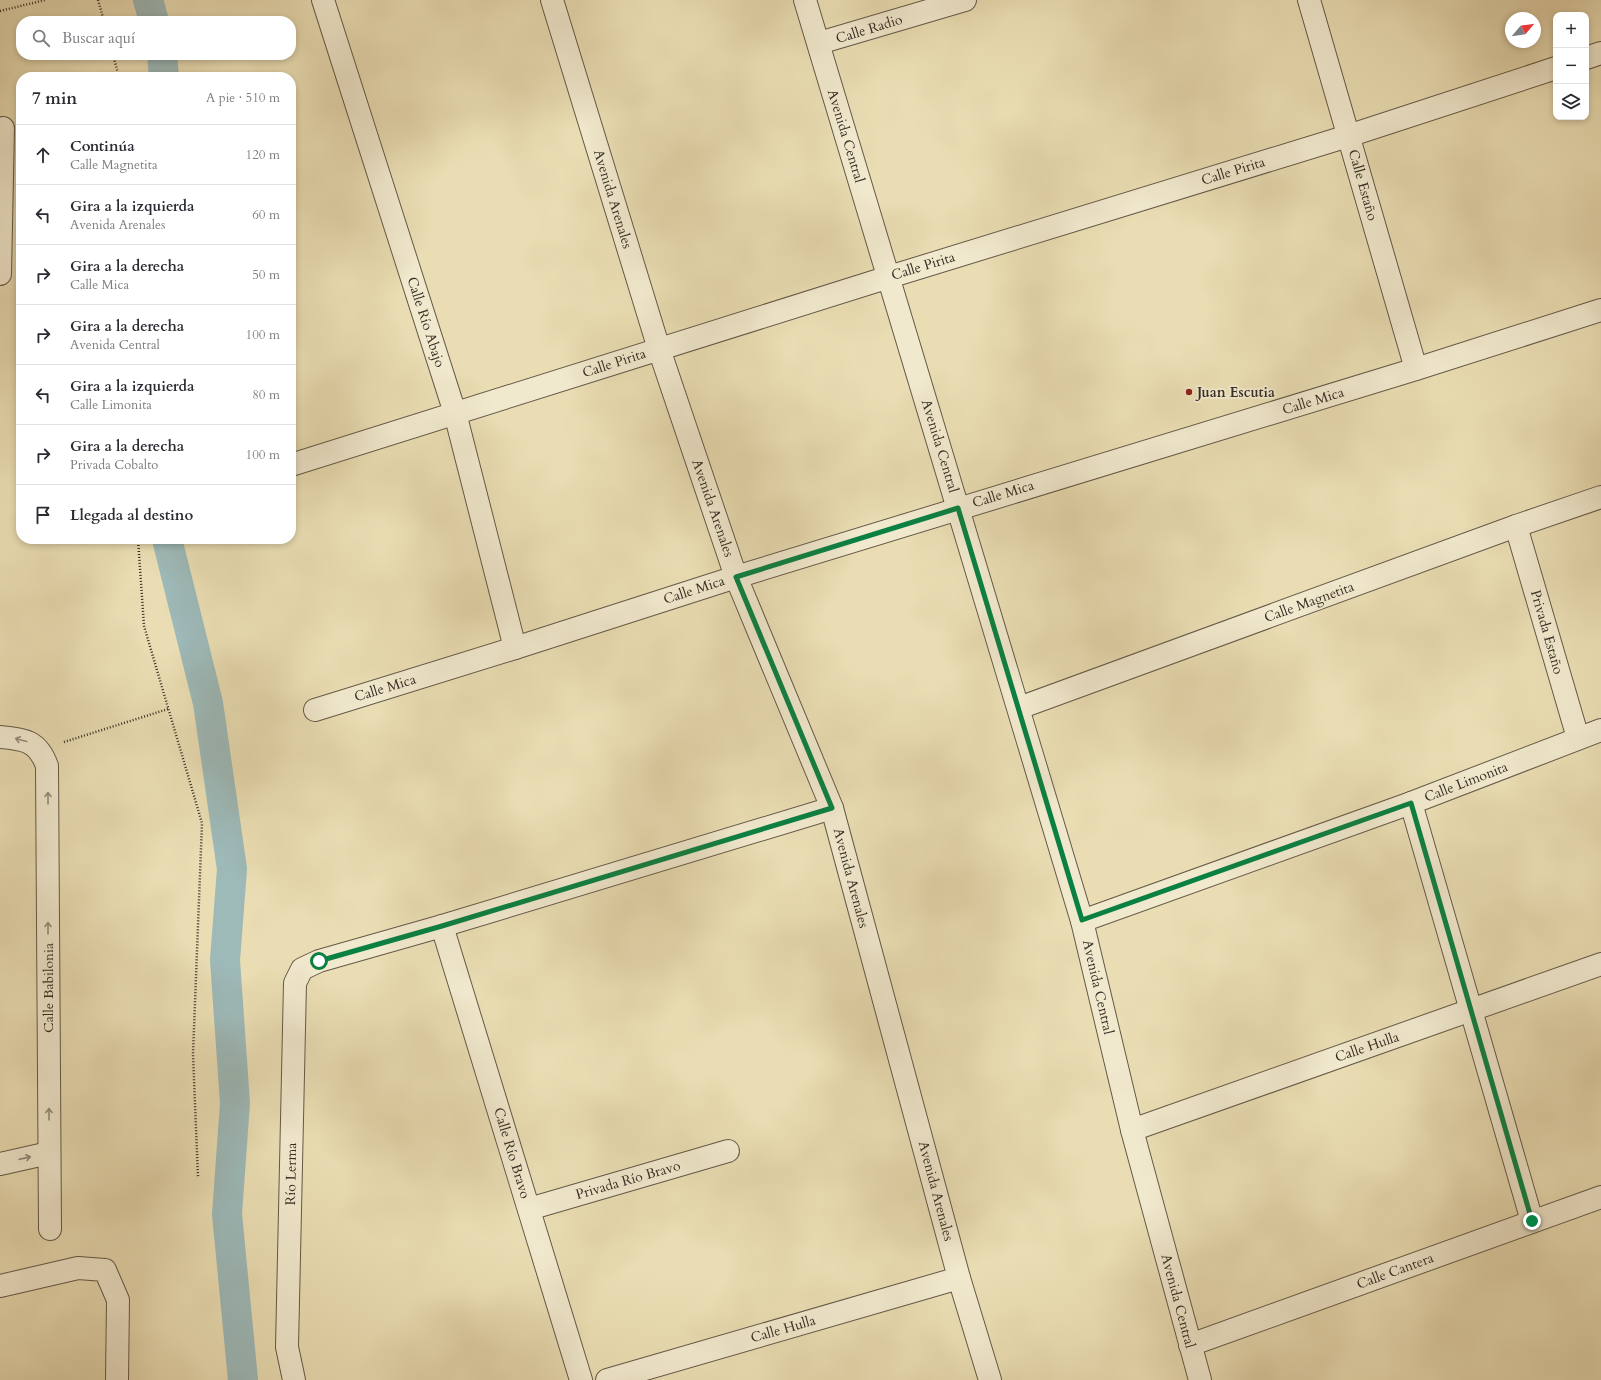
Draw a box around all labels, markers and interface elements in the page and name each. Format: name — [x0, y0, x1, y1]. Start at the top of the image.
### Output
street label: Calle Radio — [833, 10, 905, 48]
north arrow — [1505, 12, 1541, 48]
map controls — [1553, 12, 1589, 120]
button: + — [1553, 12, 1589, 48]
search box — [16, 16, 296, 60]
icon: search — [30, 27, 52, 49]
text: Buscar aquí — [62, 28, 135, 48]
button: − — [1553, 48, 1589, 84]
button: layers — [1553, 84, 1589, 120]
text: 7 min — [32, 87, 77, 110]
street label: Avenida Central — [823, 87, 869, 185]
text: A pie · 510 m — [206, 89, 280, 107]
text: Continúa — [70, 136, 135, 156]
icon: ahead — [32, 144, 54, 166]
text: 120 m — [246, 146, 280, 164]
street label: Avenida Arenales — [589, 147, 637, 251]
street label: Calle Estaño — [1344, 147, 1382, 223]
street label: Calle Pirita — [1199, 152, 1267, 190]
text: Calle Magnetita — [70, 156, 158, 174]
text: Gira a la izquierda — [70, 196, 194, 216]
icon: left — [32, 204, 54, 226]
text: 60 m — [252, 206, 280, 224]
text: Avenida Arenales — [70, 216, 165, 234]
street label: Calle Pirita — [889, 247, 957, 285]
text: Gira a la derecha — [70, 256, 184, 276]
icon: right — [32, 264, 54, 286]
text: 50 m — [252, 266, 280, 284]
street label: Calle Río Abajo — [402, 274, 450, 370]
text: Calle Mica — [70, 276, 129, 294]
text: Gira a la derecha — [70, 316, 184, 336]
icon: right — [32, 324, 54, 346]
text: 100 m — [246, 326, 280, 344]
text: Avenida Central — [70, 336, 160, 354]
street label: Calle Pirita — [580, 344, 648, 382]
text: Gira a la izquierda — [70, 376, 194, 396]
place label: Juan Escutia — [1195, 383, 1275, 402]
street label: Calle Mica — [1280, 383, 1346, 419]
icon: left — [32, 384, 54, 406]
text: 80 m — [252, 386, 280, 404]
marker: Juan Escutia — [1184, 387, 1194, 397]
text: Calle Limonita — [70, 396, 152, 414]
street label: Avenida Central — [917, 397, 963, 495]
text: Gira a la derecha — [70, 436, 184, 456]
icon: right — [32, 444, 54, 466]
text: 100 m — [246, 446, 280, 464]
text: Privada Cobalto — [70, 456, 158, 474]
street label: Avenida Arenales — [687, 456, 739, 560]
street label: Calle Mica — [970, 476, 1036, 512]
icon: arrive — [32, 504, 54, 526]
text: Llegada al destino — [70, 505, 193, 525]
street label: Calle Mica — [661, 571, 727, 609]
street label: Calle Magnetita — [1261, 577, 1357, 627]
street label: Privada Estaño — [1526, 588, 1568, 677]
street label: Calle Mica — [352, 670, 418, 706]
one-way arrow — [15, 735, 28, 743]
street label: Calle Limonita — [1421, 757, 1511, 807]
one-way arrow — [44, 792, 52, 805]
street label: Avenida Arenales — [829, 826, 874, 930]
one-way arrow — [44, 922, 52, 935]
street label: Avenida Central — [1078, 938, 1118, 1037]
street label: Calle Babilonia — [39, 943, 58, 1033]
route start — [310, 952, 328, 970]
street label: Calle Hulla — [1332, 1027, 1402, 1067]
street label: Calle Río Bravo — [489, 1105, 535, 1201]
one-way arrow — [45, 1108, 53, 1121]
street label: Avenida Arenales — [914, 1139, 959, 1243]
street label: Río Lerma — [281, 1142, 301, 1206]
one-way arrow — [18, 1154, 31, 1162]
street label: Privada Río Bravo — [573, 1156, 683, 1204]
route end — [1523, 1212, 1541, 1230]
street label: Calle Cantera — [1354, 1248, 1436, 1294]
street label: Avenida Central — [1156, 1252, 1200, 1351]
street label: Calle Hulla — [748, 1311, 818, 1347]

